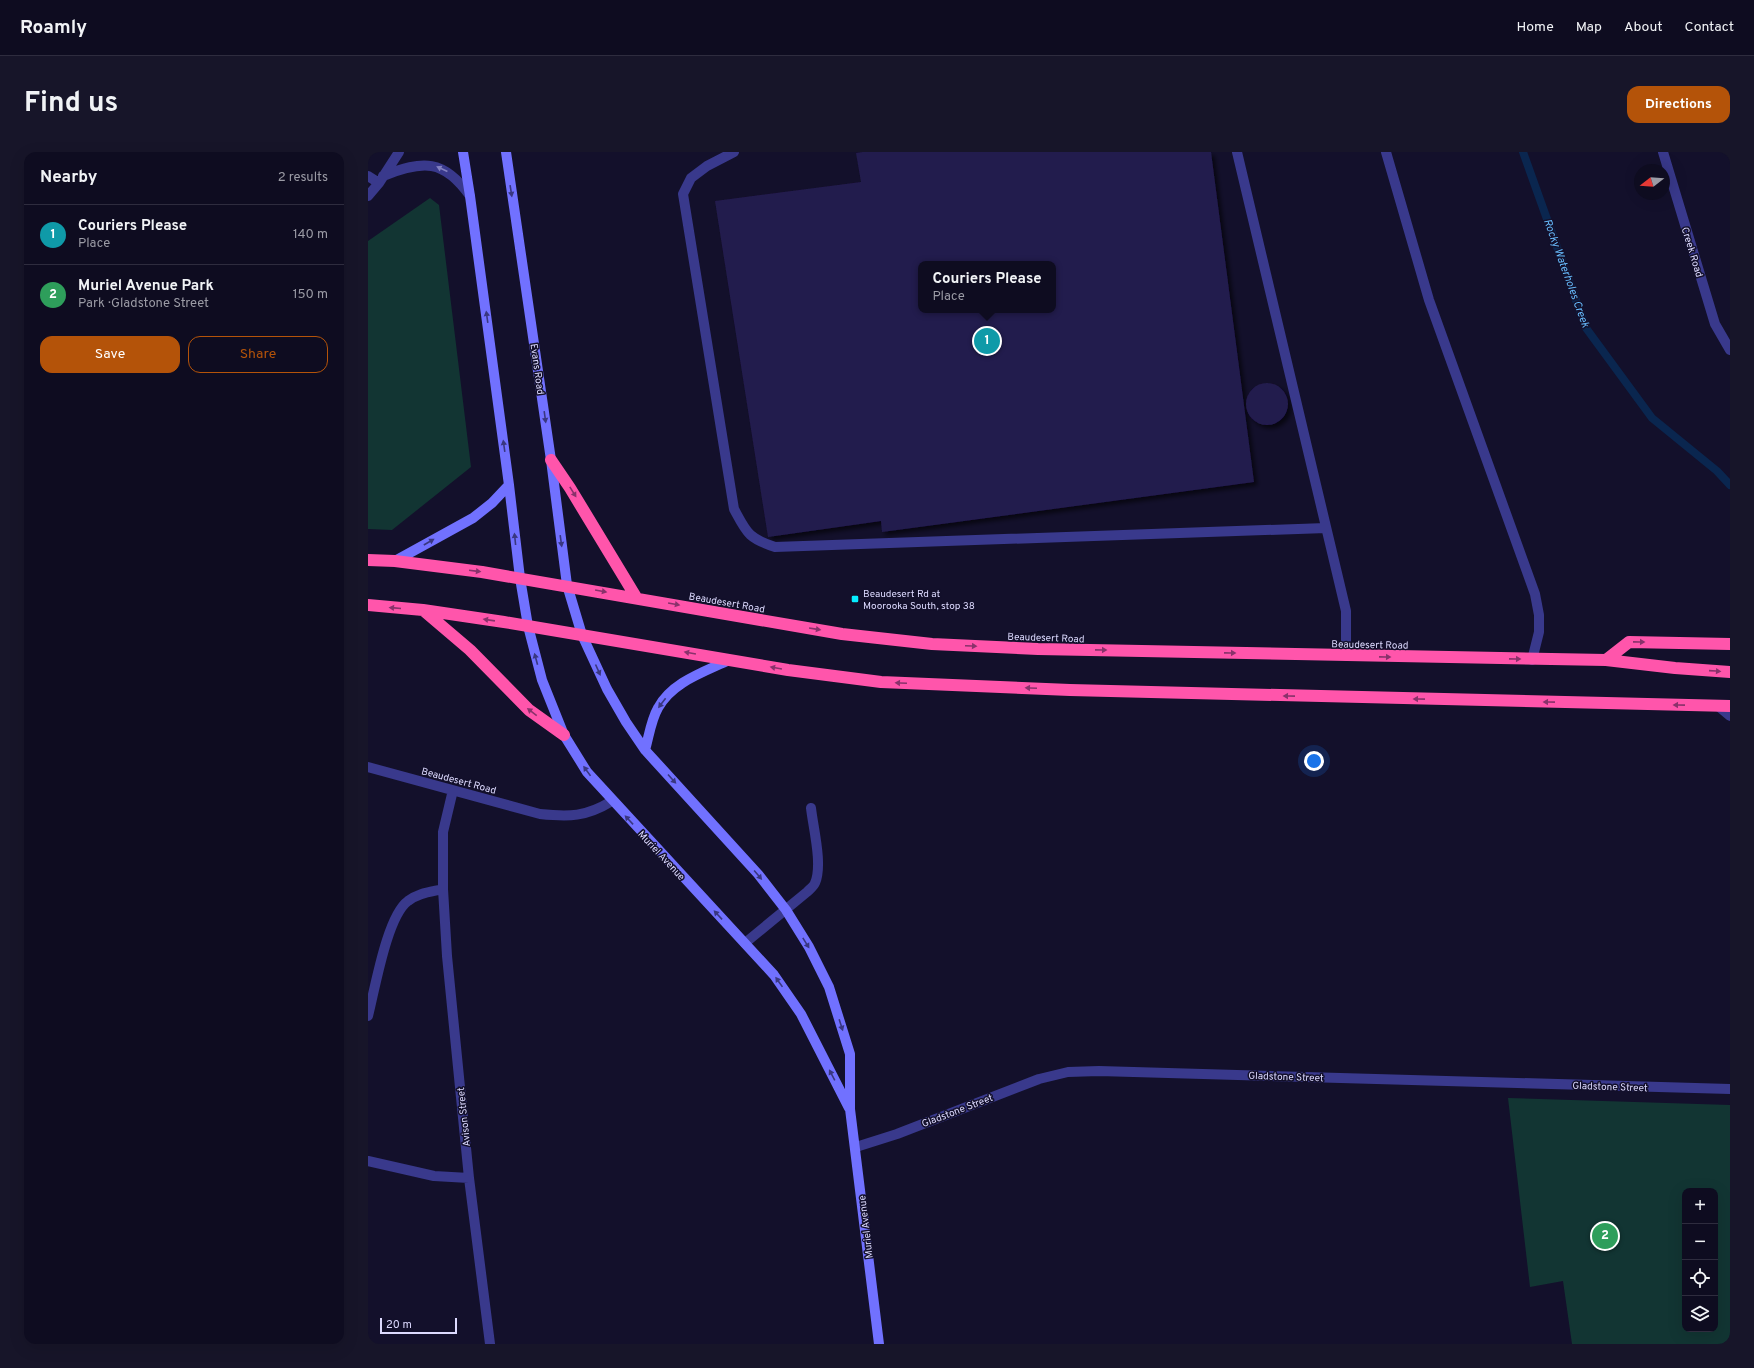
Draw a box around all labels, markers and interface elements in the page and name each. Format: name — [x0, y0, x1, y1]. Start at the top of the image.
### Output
text: Roamly — [20, 16, 87, 40]
text: Home — [1517, 19, 1554, 36]
text: Map — [1576, 19, 1602, 36]
text: About — [1624, 19, 1663, 36]
text: Contact — [1685, 19, 1734, 36]
text: Find us — [24, 86, 118, 122]
button: Directions — [1627, 86, 1730, 123]
north arrow — [1634, 164, 1670, 200]
one-way arrow — [436, 166, 448, 172]
text: Nearby — [40, 167, 97, 189]
text: 2 results — [278, 170, 328, 186]
one-way arrow — [508, 184, 514, 197]
text: Couriers Please — [78, 217, 187, 236]
water label: Rocky Waterholes Creek — [1540, 217, 1592, 330]
street label: Creek Road — [1678, 226, 1705, 279]
text: 1 — [50, 227, 56, 243]
text: 140 m — [293, 227, 328, 243]
text: Place — [78, 236, 110, 252]
popup — [918, 261, 1056, 313]
text: Couriers Please — [932, 270, 1042, 289]
text: Muriel Avenue Park — [78, 277, 214, 296]
text: 2 — [49, 287, 57, 303]
text: 150 m — [293, 287, 328, 303]
text: Place — [932, 289, 965, 305]
text: Park · Gladstone Street — [78, 296, 209, 312]
one-way arrow — [483, 311, 490, 323]
pin: 1 — [974, 326, 1000, 356]
button: Save — [40, 336, 180, 373]
button: Share — [188, 336, 328, 373]
street label: Evans Road — [526, 343, 547, 396]
one-way arrow — [542, 411, 548, 423]
one-way arrow — [501, 440, 507, 452]
one-way arrow — [569, 487, 577, 497]
one-way arrow — [512, 533, 519, 545]
one-way arrow — [558, 534, 564, 547]
one-way arrow — [423, 538, 435, 545]
one-way arrow — [469, 568, 481, 574]
one-way arrow — [595, 588, 608, 594]
place label: Beaudesert Rd at Moorooka South, stop 38 — [863, 588, 975, 613]
street label: Beaudesert Road — [688, 590, 766, 617]
marker: Beaudesert Rd at Moorooka South, stop 38 — [850, 594, 860, 604]
one-way arrow — [668, 601, 680, 607]
one-way arrow — [389, 604, 401, 611]
one-way arrow — [483, 617, 495, 623]
one-way arrow — [809, 626, 822, 632]
street label: Beaudesert Road — [1007, 631, 1085, 646]
street label: Beaudesert Road — [1331, 638, 1409, 653]
one-way arrow — [1633, 639, 1646, 645]
one-way arrow — [965, 642, 977, 649]
one-way arrow — [1095, 647, 1107, 654]
one-way arrow — [684, 650, 696, 656]
one-way arrow — [1224, 650, 1237, 656]
one-way arrow — [533, 652, 539, 664]
one-way arrow — [1379, 654, 1392, 660]
one-way arrow — [1509, 656, 1522, 662]
one-way arrow — [595, 665, 601, 676]
one-way arrow — [770, 665, 782, 671]
one-way arrow — [1708, 667, 1721, 674]
one-way arrow — [894, 680, 907, 686]
one-way arrow — [1025, 685, 1037, 692]
one-way arrow — [1282, 693, 1295, 699]
one-way arrow — [1412, 696, 1425, 702]
one-way arrow — [658, 698, 666, 708]
one-way arrow — [1542, 699, 1555, 705]
one-way arrow — [1672, 702, 1685, 708]
one-way arrow — [526, 708, 537, 716]
your location — [1304, 751, 1324, 771]
street label: Beaudesert Road — [420, 765, 498, 798]
one-way arrow — [583, 766, 591, 777]
one-way arrow — [667, 773, 676, 784]
one-way arrow — [625, 815, 634, 825]
street label: Muriel Avenue — [634, 828, 687, 884]
one-way arrow — [754, 870, 763, 881]
one-way arrow — [713, 910, 723, 920]
one-way arrow — [803, 937, 810, 949]
one-way arrow — [775, 977, 783, 987]
one-way arrow — [838, 1019, 844, 1031]
one-way arrow — [828, 1069, 835, 1081]
street label: Gladstone Street — [1248, 1070, 1324, 1085]
street label: Gladstone Street — [1572, 1080, 1648, 1095]
street label: Avison Street — [455, 1086, 474, 1147]
street label: Gladstone Street — [920, 1092, 995, 1131]
map controls — [1682, 1188, 1718, 1332]
button: + — [1682, 1188, 1718, 1224]
street label: Muriel Avenue — [856, 1195, 877, 1259]
pin: 2 — [1592, 1221, 1618, 1251]
button: − — [1682, 1224, 1718, 1260]
button: locate — [1682, 1260, 1718, 1296]
button: layers — [1682, 1296, 1718, 1332]
scale bar — [380, 1316, 457, 1335]
text: 20 m — [386, 1318, 412, 1332]

